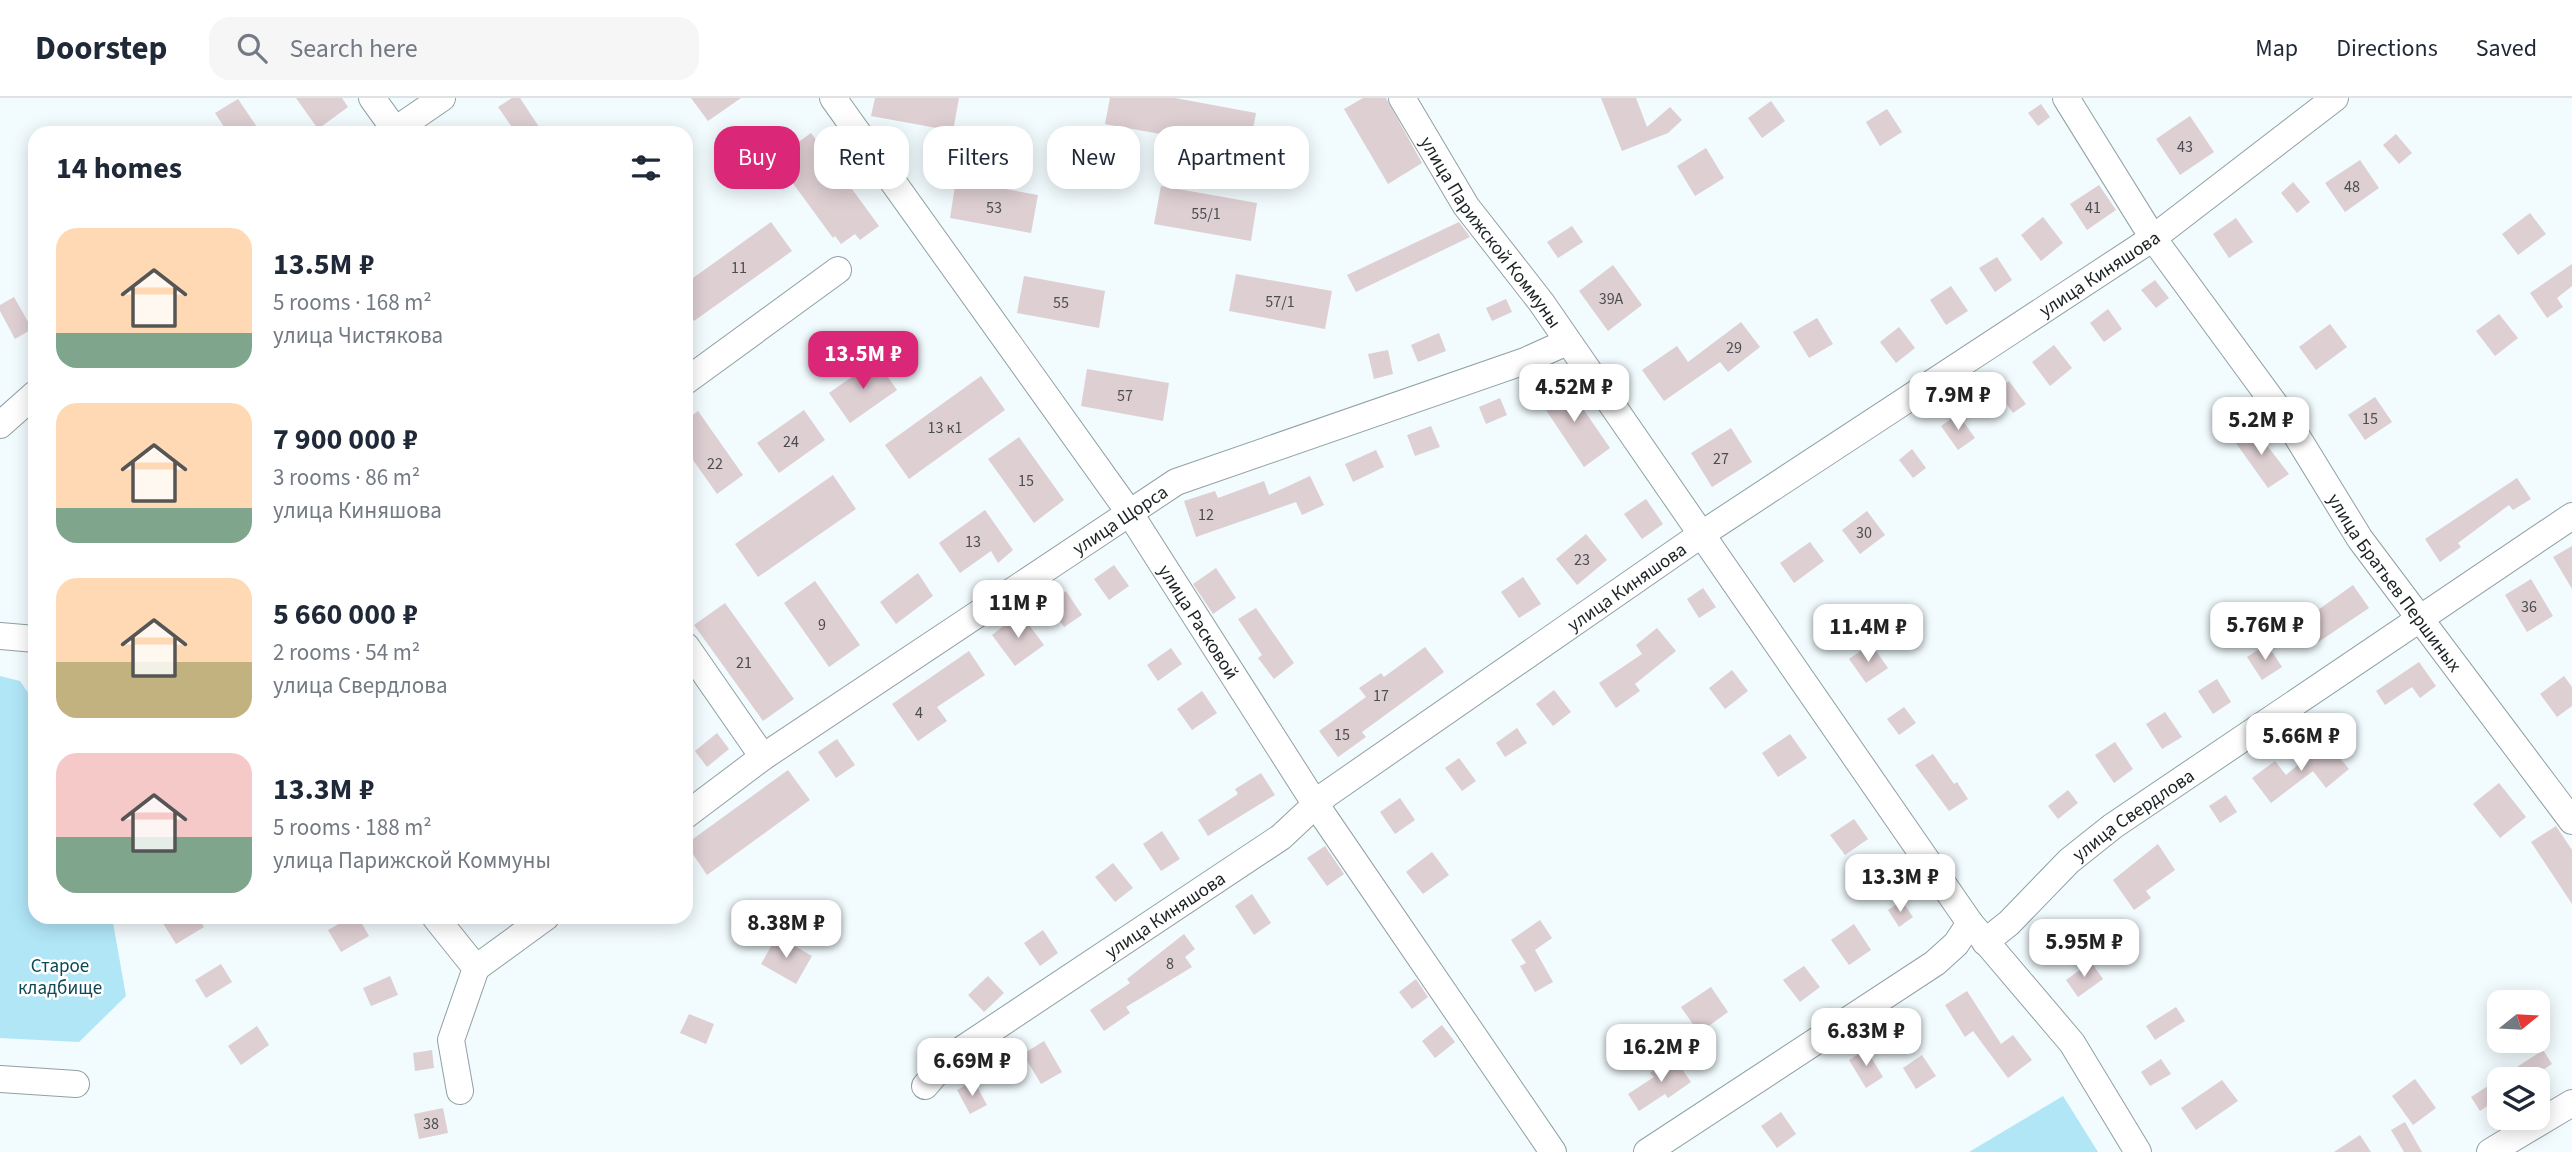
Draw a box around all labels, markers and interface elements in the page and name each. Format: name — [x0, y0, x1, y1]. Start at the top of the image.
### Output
search box — [209, 17, 699, 80]
text: Doorstep — [35, 25, 167, 72]
icon: search — [233, 29, 271, 67]
text: Search here — [289, 30, 418, 67]
text: Map — [2255, 31, 2298, 66]
text: Directions — [2336, 31, 2438, 66]
text: Saved — [2476, 31, 2537, 66]
chip: Buy — [714, 126, 800, 189]
chip: Rent — [814, 126, 909, 189]
chip: Filters — [923, 126, 1033, 189]
chip: New — [1047, 126, 1140, 189]
chip: Apartment — [1154, 126, 1309, 189]
street label: улица Парижской Коммуны — [1413, 132, 1567, 334]
house number: 43 — [2177, 136, 2193, 158]
text: 14 homes — [56, 147, 182, 190]
icon: filters — [627, 149, 665, 187]
house number: 48 — [2344, 176, 2360, 198]
house number: 53 — [986, 197, 1002, 219]
house number: 41 — [2085, 197, 2101, 219]
house number: 55/1 — [1191, 203, 1221, 225]
street label: улица Киняшова — [2034, 225, 2166, 324]
text: 13.5M ₽ — [273, 243, 374, 286]
icon: home — [112, 256, 196, 340]
house number: 11 — [731, 257, 747, 279]
text: 5 rooms · 168 m² — [273, 286, 432, 319]
house number: 39А — [1599, 288, 1624, 310]
house number: 57/1 — [1265, 291, 1295, 313]
house number: 55 — [1053, 292, 1069, 314]
text: улица Чистякова — [273, 319, 443, 352]
pin: 13.5M ₽ — [798, 331, 928, 391]
text: 13.5M ₽ — [824, 337, 902, 370]
house number: 29 — [1726, 337, 1742, 359]
pin: 4.52M ₽ — [1509, 364, 1639, 424]
text: 4.52M ₽ — [1535, 370, 1613, 403]
pin: 7.9M ₽ — [1901, 372, 2015, 432]
text: 7.9M ₽ — [1925, 378, 1991, 411]
house number: 57 — [1117, 385, 1133, 407]
pin: 5.2M ₽ — [2204, 398, 2318, 457]
text: 5.2M ₽ — [2228, 403, 2294, 436]
house number: 15 — [2362, 408, 2378, 430]
house number: 13 к1 — [928, 417, 963, 439]
text: 7 900 000 ₽ — [273, 418, 418, 461]
icon: home — [112, 431, 196, 515]
house number: 24 — [783, 431, 799, 453]
house number: 27 — [1713, 448, 1729, 470]
house number: 22 — [707, 453, 723, 475]
text: 3 rooms · 86 m² — [273, 461, 420, 494]
house number: 15 — [1018, 470, 1034, 492]
street label: улица Щорса — [1068, 479, 1174, 562]
street label: улица Братьев Першиных — [2320, 489, 2468, 679]
text: улица Киняшова — [273, 494, 442, 527]
house number: 12 — [1198, 504, 1214, 526]
house number: 30 — [1856, 522, 1872, 544]
house number: 13 — [965, 531, 981, 553]
street label: улица Киняшова — [1562, 537, 1692, 639]
house number: 23 — [1574, 549, 1590, 571]
street label: улица Расковой — [1151, 560, 1245, 685]
pin: 11M ₽ — [969, 580, 1067, 640]
text: 11M ₽ — [989, 586, 1047, 619]
text: 5 660 000 ₽ — [273, 593, 418, 636]
house number: 36 — [2521, 596, 2537, 618]
pin: 5.76M ₽ — [2200, 602, 2330, 662]
pin: 11.4M ₽ — [1803, 604, 1933, 664]
icon: home — [112, 606, 196, 690]
text: 5.76M ₽ — [2226, 608, 2304, 641]
text: 11.4M ₽ — [1829, 610, 1907, 643]
house number: 9 — [818, 614, 826, 636]
text: 2 rooms · 54 m² — [273, 636, 420, 669]
house number: 21 — [736, 652, 752, 674]
text: улица Свердлова — [273, 669, 448, 702]
house number: 17 — [1373, 685, 1389, 707]
house number: 4 — [915, 702, 923, 724]
pin: 5.66M ₽ — [2236, 714, 2366, 773]
text: 5.66M ₽ — [2262, 719, 2340, 752]
house number: 15 — [1334, 724, 1350, 746]
street label: улица Свердлова — [2067, 763, 2200, 868]
text: 13.3M ₽ — [273, 768, 374, 811]
icon: home — [112, 781, 196, 865]
text: 5 rooms · 188 m² — [273, 811, 432, 844]
text: улица Парижской Коммуны — [273, 844, 551, 877]
pin: 13.3M ₽ — [1835, 854, 1965, 914]
text: 13.3M ₽ — [1861, 860, 1939, 893]
street label: улица Киняшова — [1100, 866, 1231, 966]
pin: 8.38M ₽ — [721, 900, 851, 960]
text: 8.38M ₽ — [747, 906, 825, 939]
pin: 5.95M ₽ — [2019, 920, 2149, 979]
text: 5.95M ₽ — [2045, 925, 2123, 958]
park label: Старое кладбище — [18, 953, 102, 1002]
house number: 8 — [1166, 953, 1174, 975]
north arrow — [2487, 990, 2550, 1054]
map controls — [2487, 990, 2550, 1130]
pin: 6.83M ₽ — [1801, 1009, 1931, 1068]
text: 6.83M ₽ — [1827, 1014, 1905, 1047]
pin: 16.2M ₽ — [1596, 1024, 1726, 1084]
text: 16.2M ₽ — [1622, 1030, 1700, 1063]
pin: 6.69M ₽ — [907, 1038, 1037, 1098]
text: 6.69M ₽ — [933, 1044, 1011, 1077]
button: layers — [2487, 1067, 2550, 1130]
house number: 38 — [423, 1113, 439, 1135]

